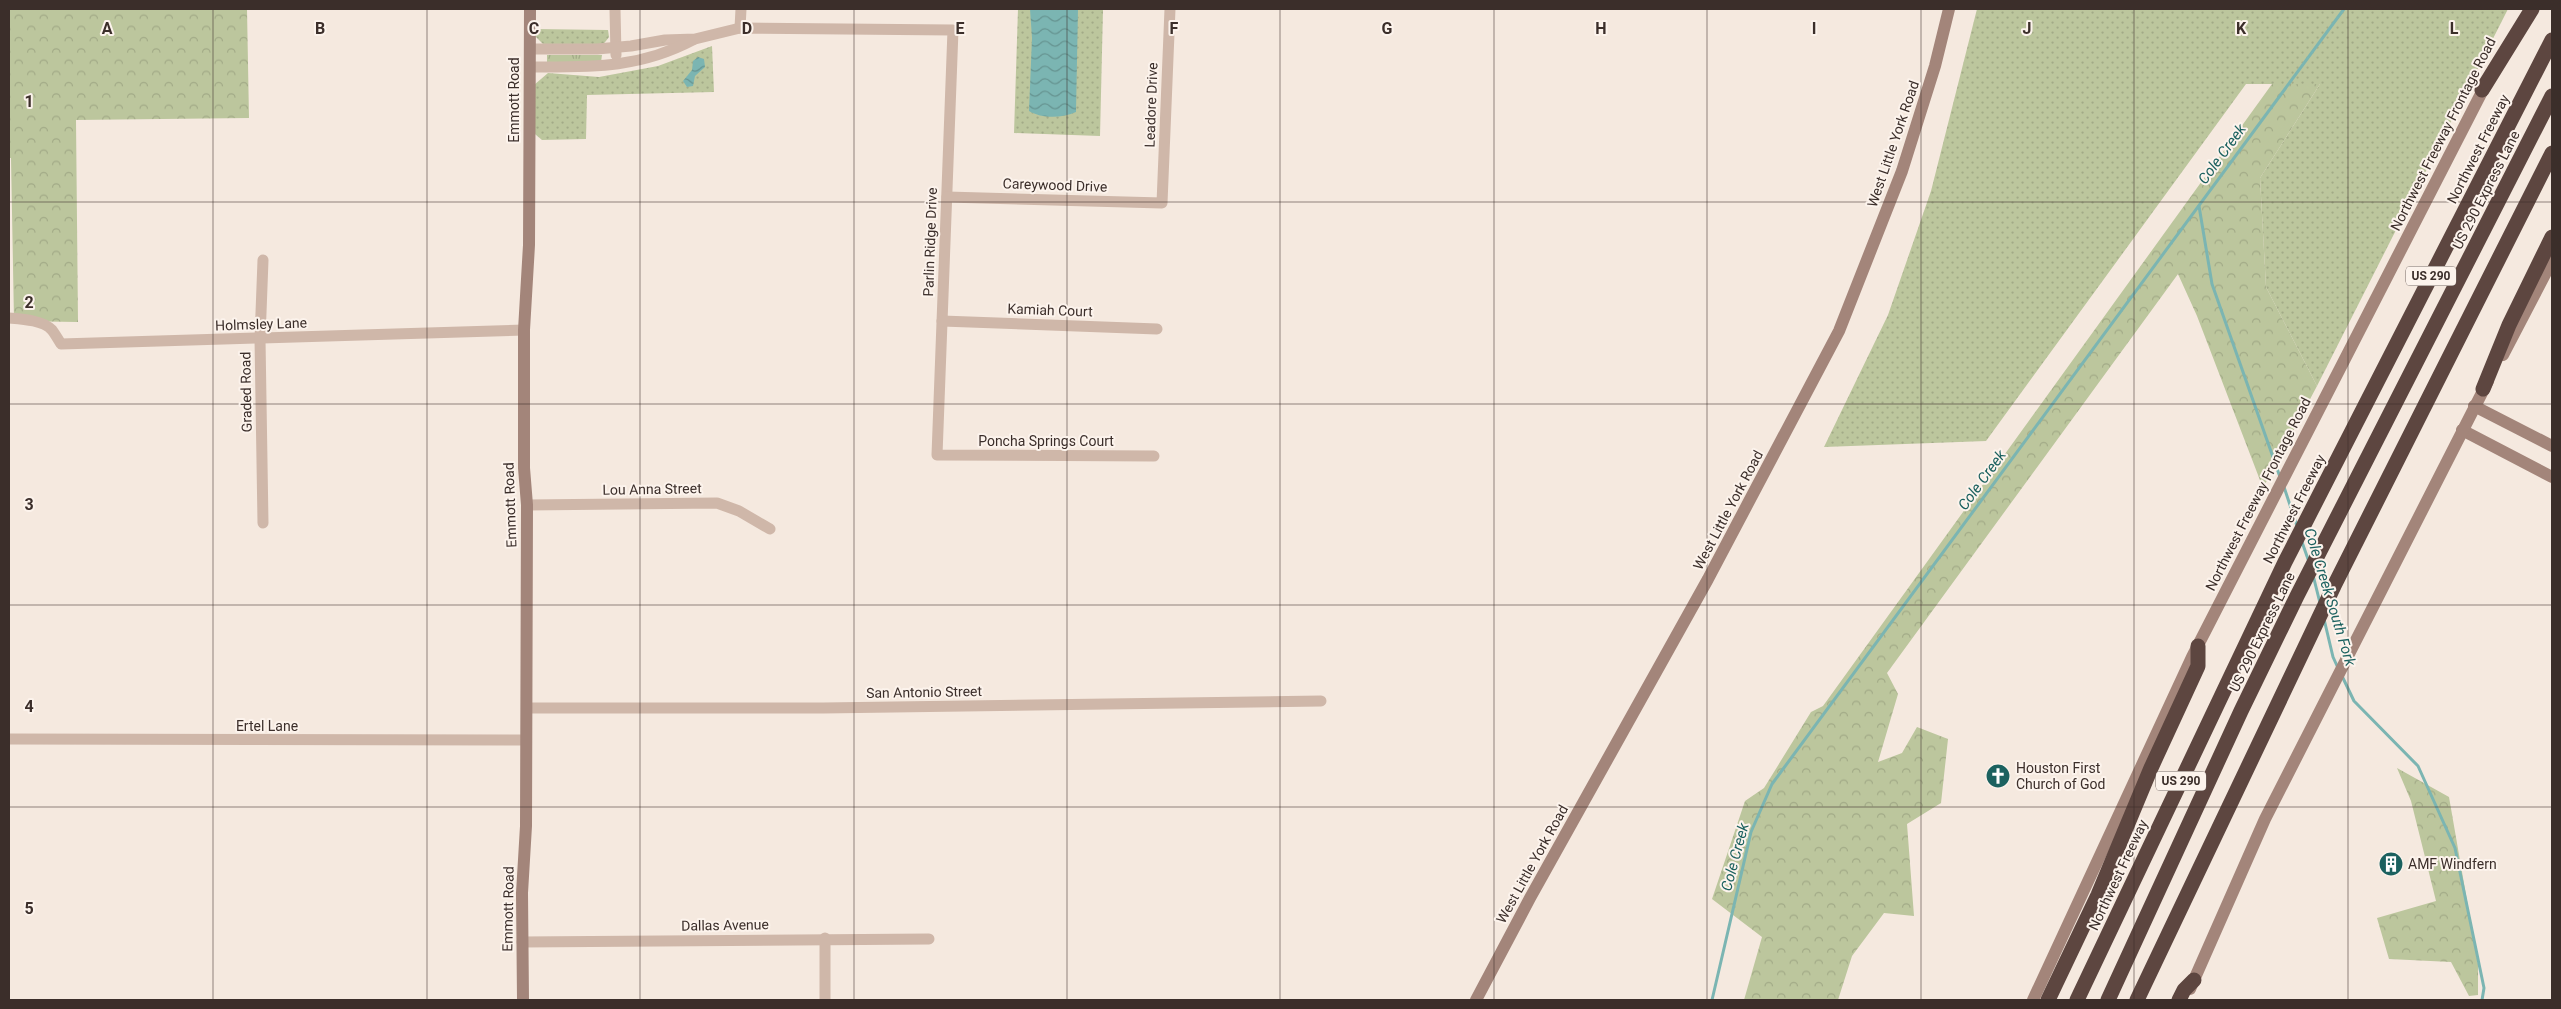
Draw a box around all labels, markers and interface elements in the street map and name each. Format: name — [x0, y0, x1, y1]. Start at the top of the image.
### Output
text: A — [102, 19, 113, 38]
text: B — [315, 19, 325, 38]
text: C — [529, 19, 539, 38]
text: D — [742, 19, 752, 38]
text: E — [956, 19, 965, 38]
text: F — [1170, 19, 1179, 38]
text: G — [1382, 19, 1393, 38]
text: H — [1595, 19, 1607, 38]
text: I — [1812, 19, 1816, 38]
text: J — [2023, 19, 2031, 38]
text: K — [2236, 19, 2247, 38]
text: L — [2450, 19, 2459, 38]
street label: Northwest Freeway Frontage Road — [2387, 35, 2499, 233]
street label: Emmott Road — [506, 57, 522, 143]
street label: Leadore Drive — [1142, 62, 1160, 148]
street label: West Little York Road — [1864, 79, 1922, 209]
text: 1 — [24, 92, 34, 111]
street label: Northwest Freeway — [2443, 92, 2513, 206]
water label: Cole Creek — [2194, 120, 2250, 188]
street label: US 290 Express Lane — [2449, 128, 2523, 252]
street label: Careywood Drive — [1002, 175, 1108, 195]
street label: Parlin Ridge Drive — [920, 187, 940, 297]
road number: US 290 — [2406, 266, 2456, 286]
text: 2 — [24, 293, 34, 312]
street label: Kamiah Court — [1007, 301, 1093, 319]
street label: Holmsley Lane — [215, 314, 307, 334]
street label: Graded Road — [237, 352, 255, 432]
street label: Northwest Freeway Frontage Road — [2202, 395, 2314, 593]
street label: Poncha Springs Court — [978, 433, 1114, 449]
water label: Cole Creek — [1954, 446, 2010, 514]
street label: West Little York Road — [1690, 448, 1766, 572]
street label: Northwest Freeway — [2259, 452, 2329, 566]
street label: Emmott Road — [501, 462, 519, 548]
street label: Lou Anna Street — [602, 480, 702, 498]
text: 3 — [24, 495, 34, 514]
water label: Cole Creek South Fork — [2300, 526, 2360, 669]
street label: US 290 Express Lane — [2226, 570, 2298, 694]
street label: San Antonio Street — [866, 683, 983, 701]
text: 4 — [24, 697, 34, 716]
street label: Ertel Lane — [236, 718, 298, 734]
place label: Houston First Church of God — [2016, 760, 2105, 792]
church icon: Houston First Church of God — [1985, 763, 2011, 789]
road number: US 290 — [2156, 771, 2206, 790]
street label: West Little York Road — [1493, 802, 1571, 926]
street label: Northwest Freeway — [2085, 817, 2151, 933]
water label: Cole Creek — [1717, 820, 1753, 893]
building icon: AMF Windfern — [2378, 851, 2404, 877]
place label: AMF Windfern — [2408, 856, 2497, 872]
street label: Emmott Road — [499, 866, 517, 952]
text: 5 — [24, 899, 34, 918]
street label: Dallas Avenue — [681, 916, 769, 934]

